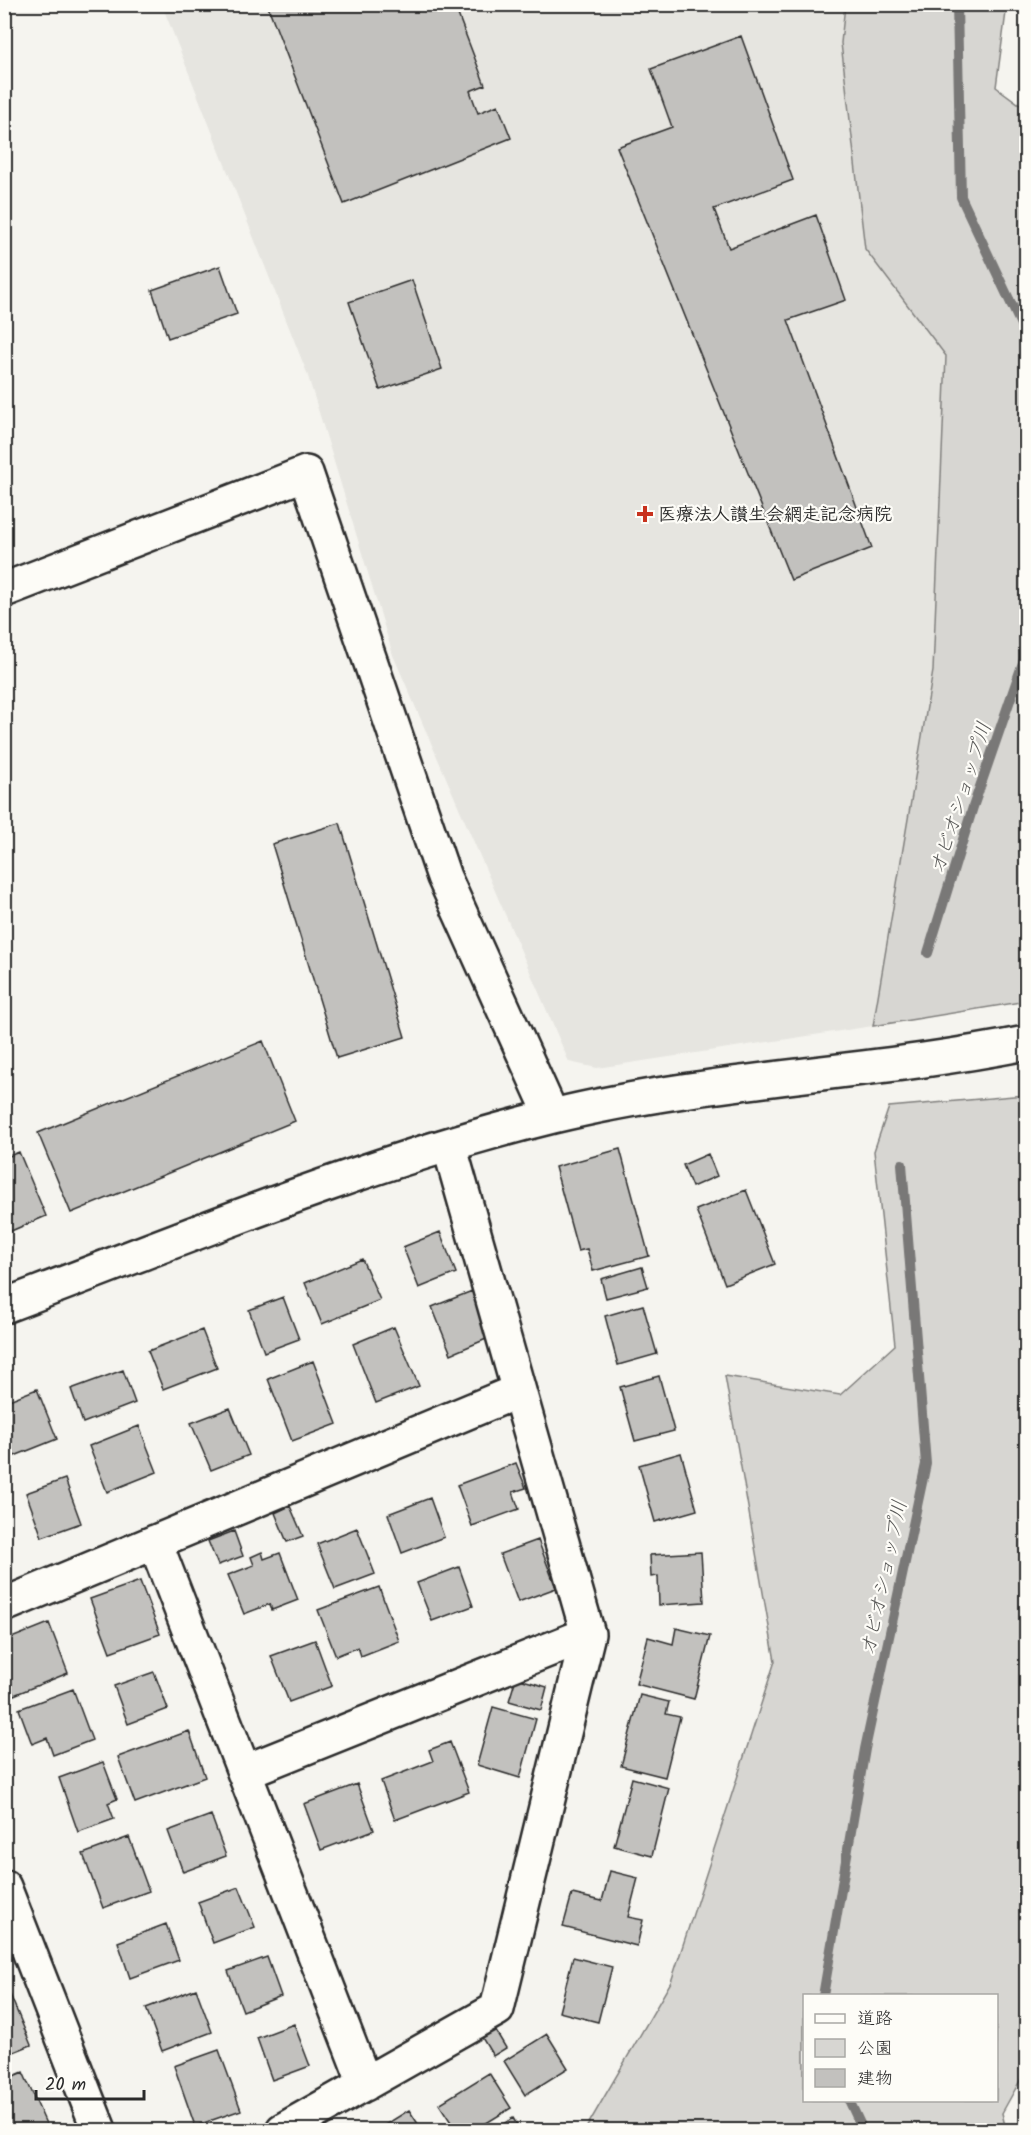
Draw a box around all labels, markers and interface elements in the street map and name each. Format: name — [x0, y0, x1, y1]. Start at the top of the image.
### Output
place label: 医療法人讃生会網走記念病院 — [658, 501, 892, 530]
marker: 医療法人讃生会網走記念病院 — [636, 505, 654, 523]
water label: オビオショップ川 — [922, 718, 1002, 879]
water label: オビオショップ川 — [853, 1497, 917, 1660]
legend — [803, 1994, 998, 2102]
text: 道路 — [857, 2005, 893, 2034]
text: 公園 — [857, 2035, 893, 2064]
scale bar — [36, 2063, 144, 2101]
text: 建物 — [857, 2065, 893, 2094]
text: 20 m — [45, 2071, 86, 2100]

